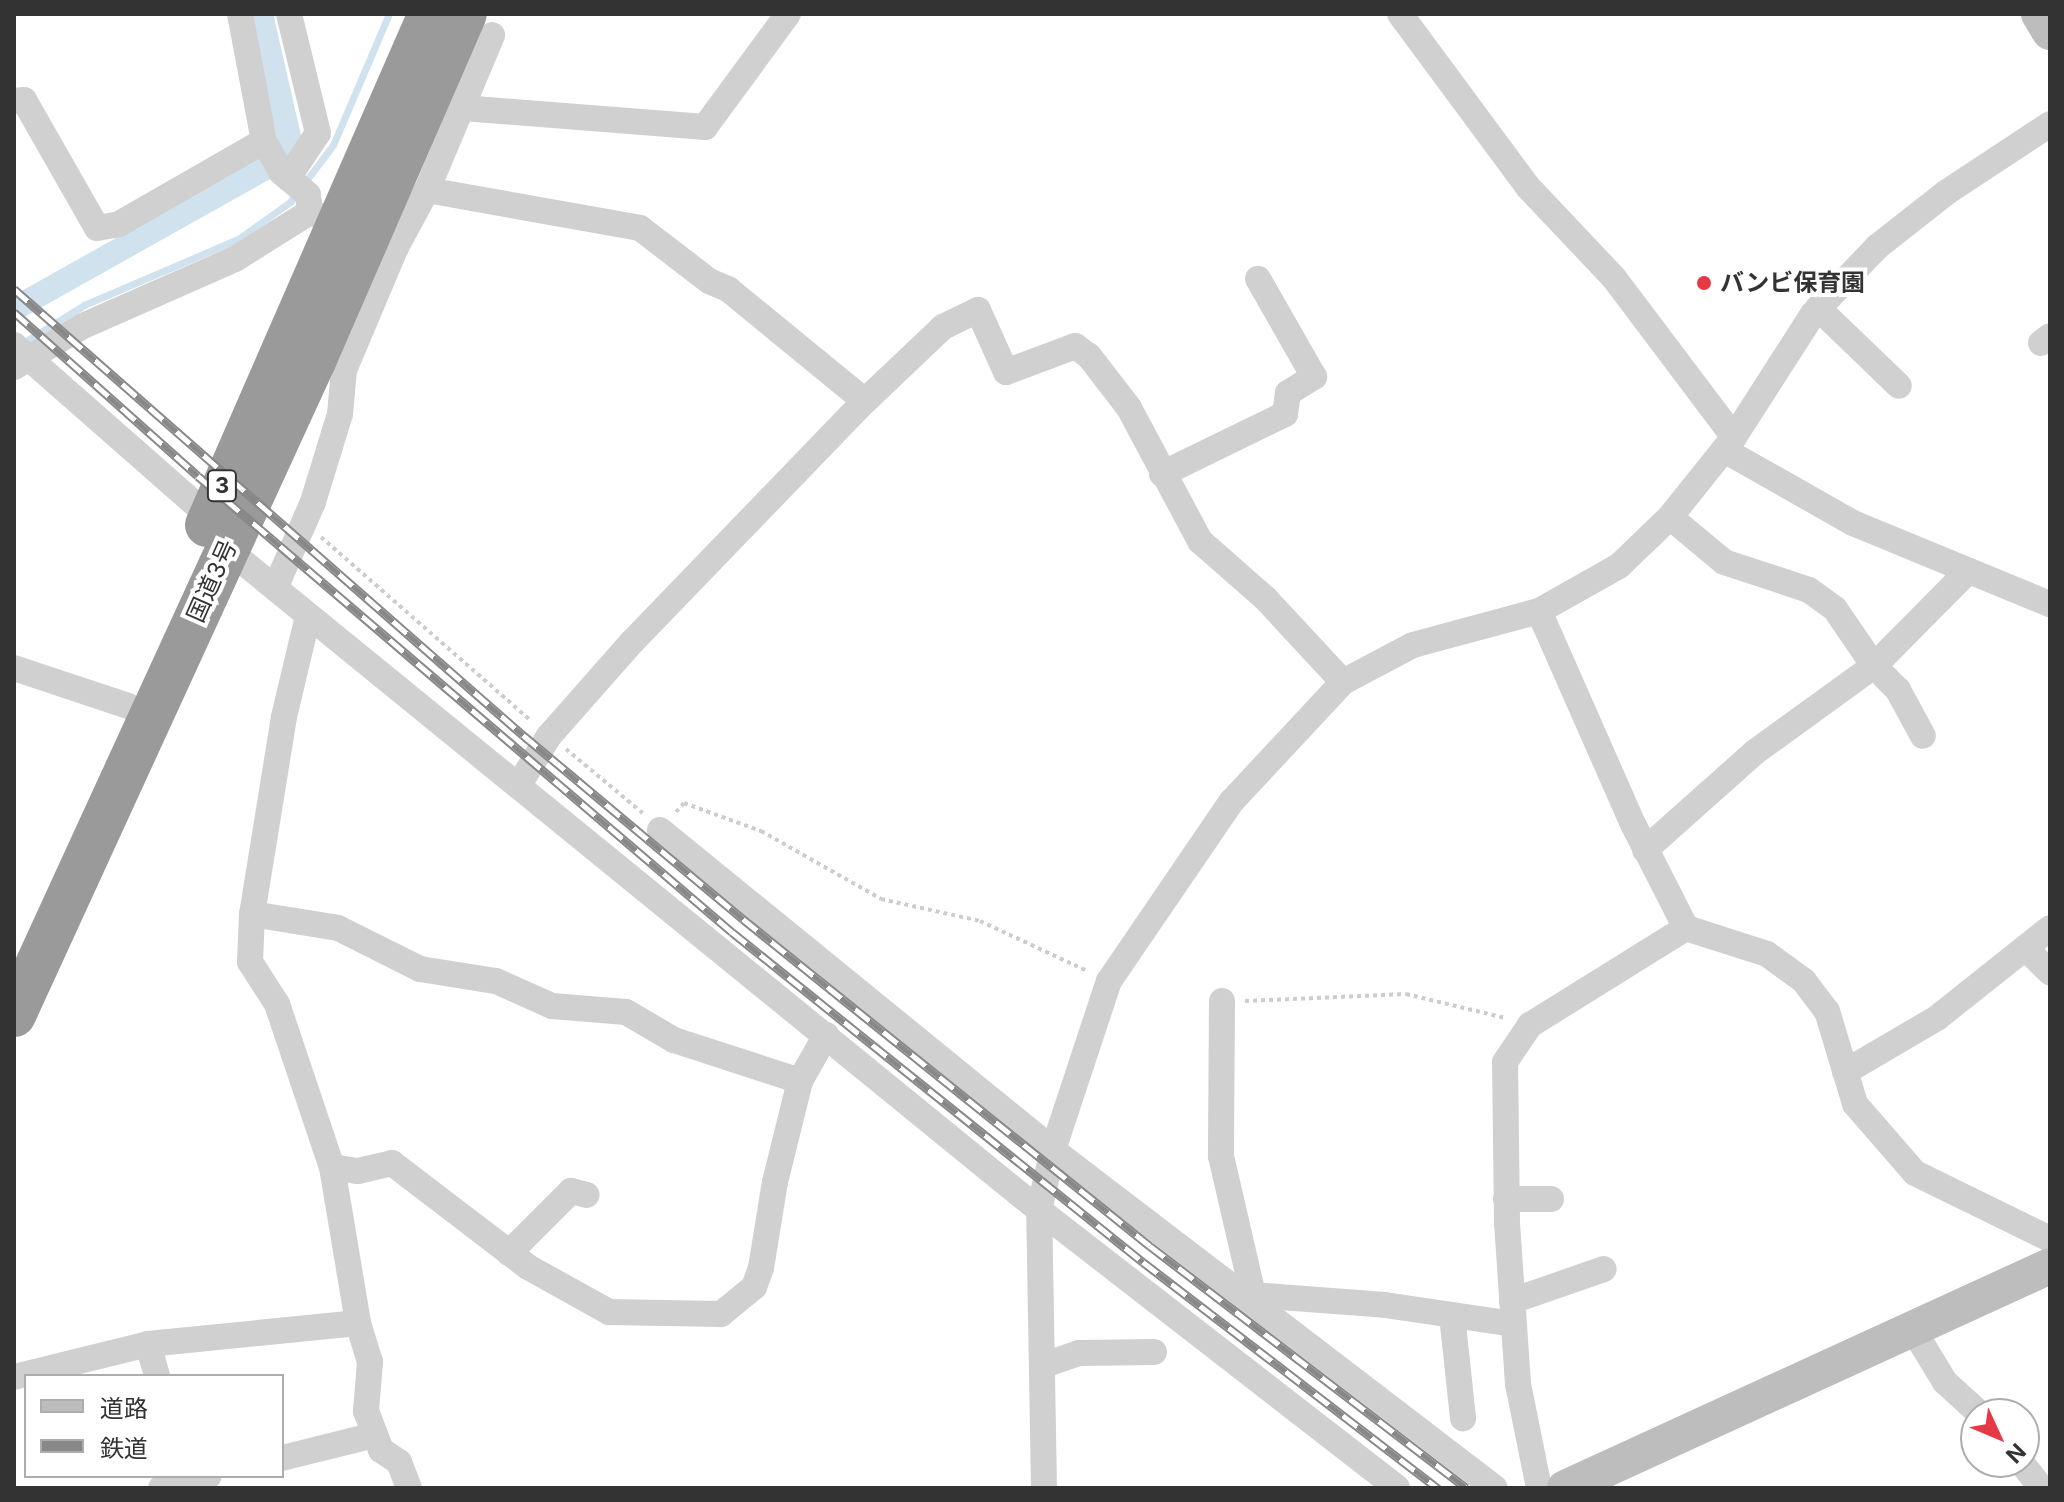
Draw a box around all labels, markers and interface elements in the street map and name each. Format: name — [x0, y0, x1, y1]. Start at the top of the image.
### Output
place label: バンビ保育園 — [1720, 269, 1864, 297]
marker: バンビ保育園 — [1695, 274, 1713, 292]
road number: 3 — [206, 468, 238, 504]
street label: 国道3号 — [181, 535, 243, 627]
legend — [24, 1374, 284, 1478]
text: 道路 — [100, 1394, 148, 1423]
north arrow — [1960, 1398, 2040, 1478]
text: 鉄道 — [100, 1434, 148, 1463]
text: N — [2001, 1438, 2031, 1468]

